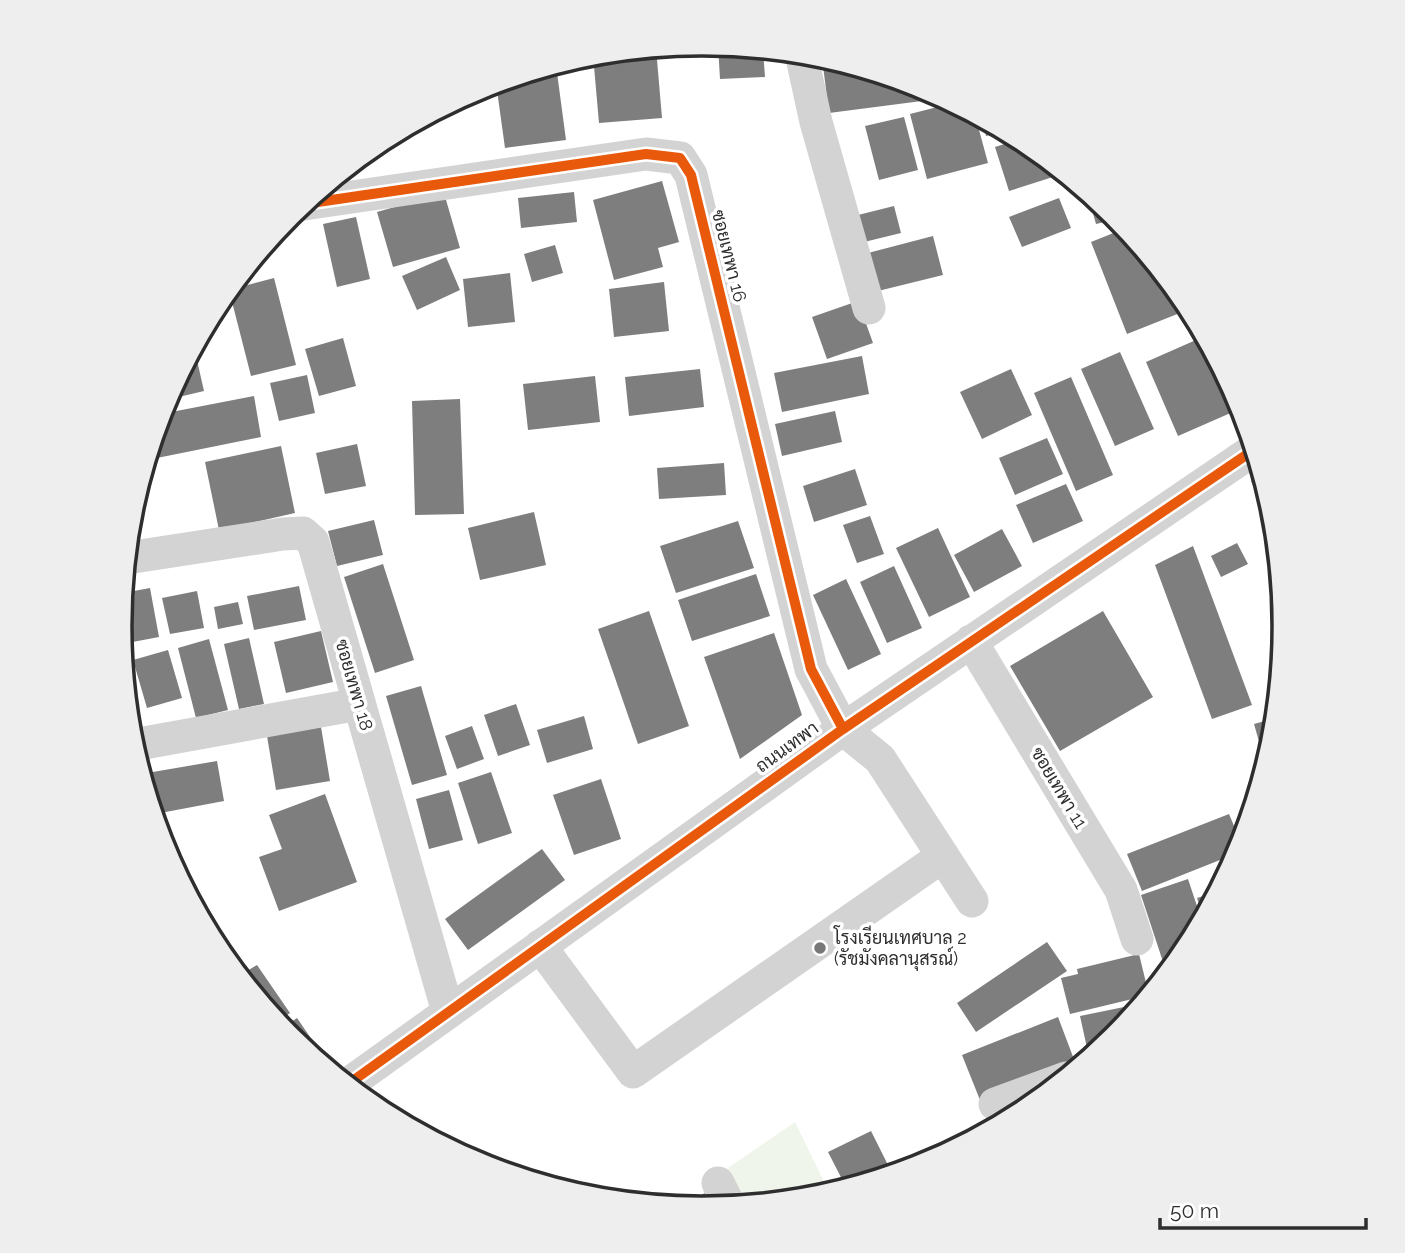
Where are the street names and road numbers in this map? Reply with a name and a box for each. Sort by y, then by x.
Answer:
street label: ซอยเทพา 16 [708,208,751,304]
street label: ซอยเทพา 18 [331,637,378,733]
street label: ถนนเทพา [751,717,822,776]
street label: ซอยเทพา 11 [1027,743,1092,832]

